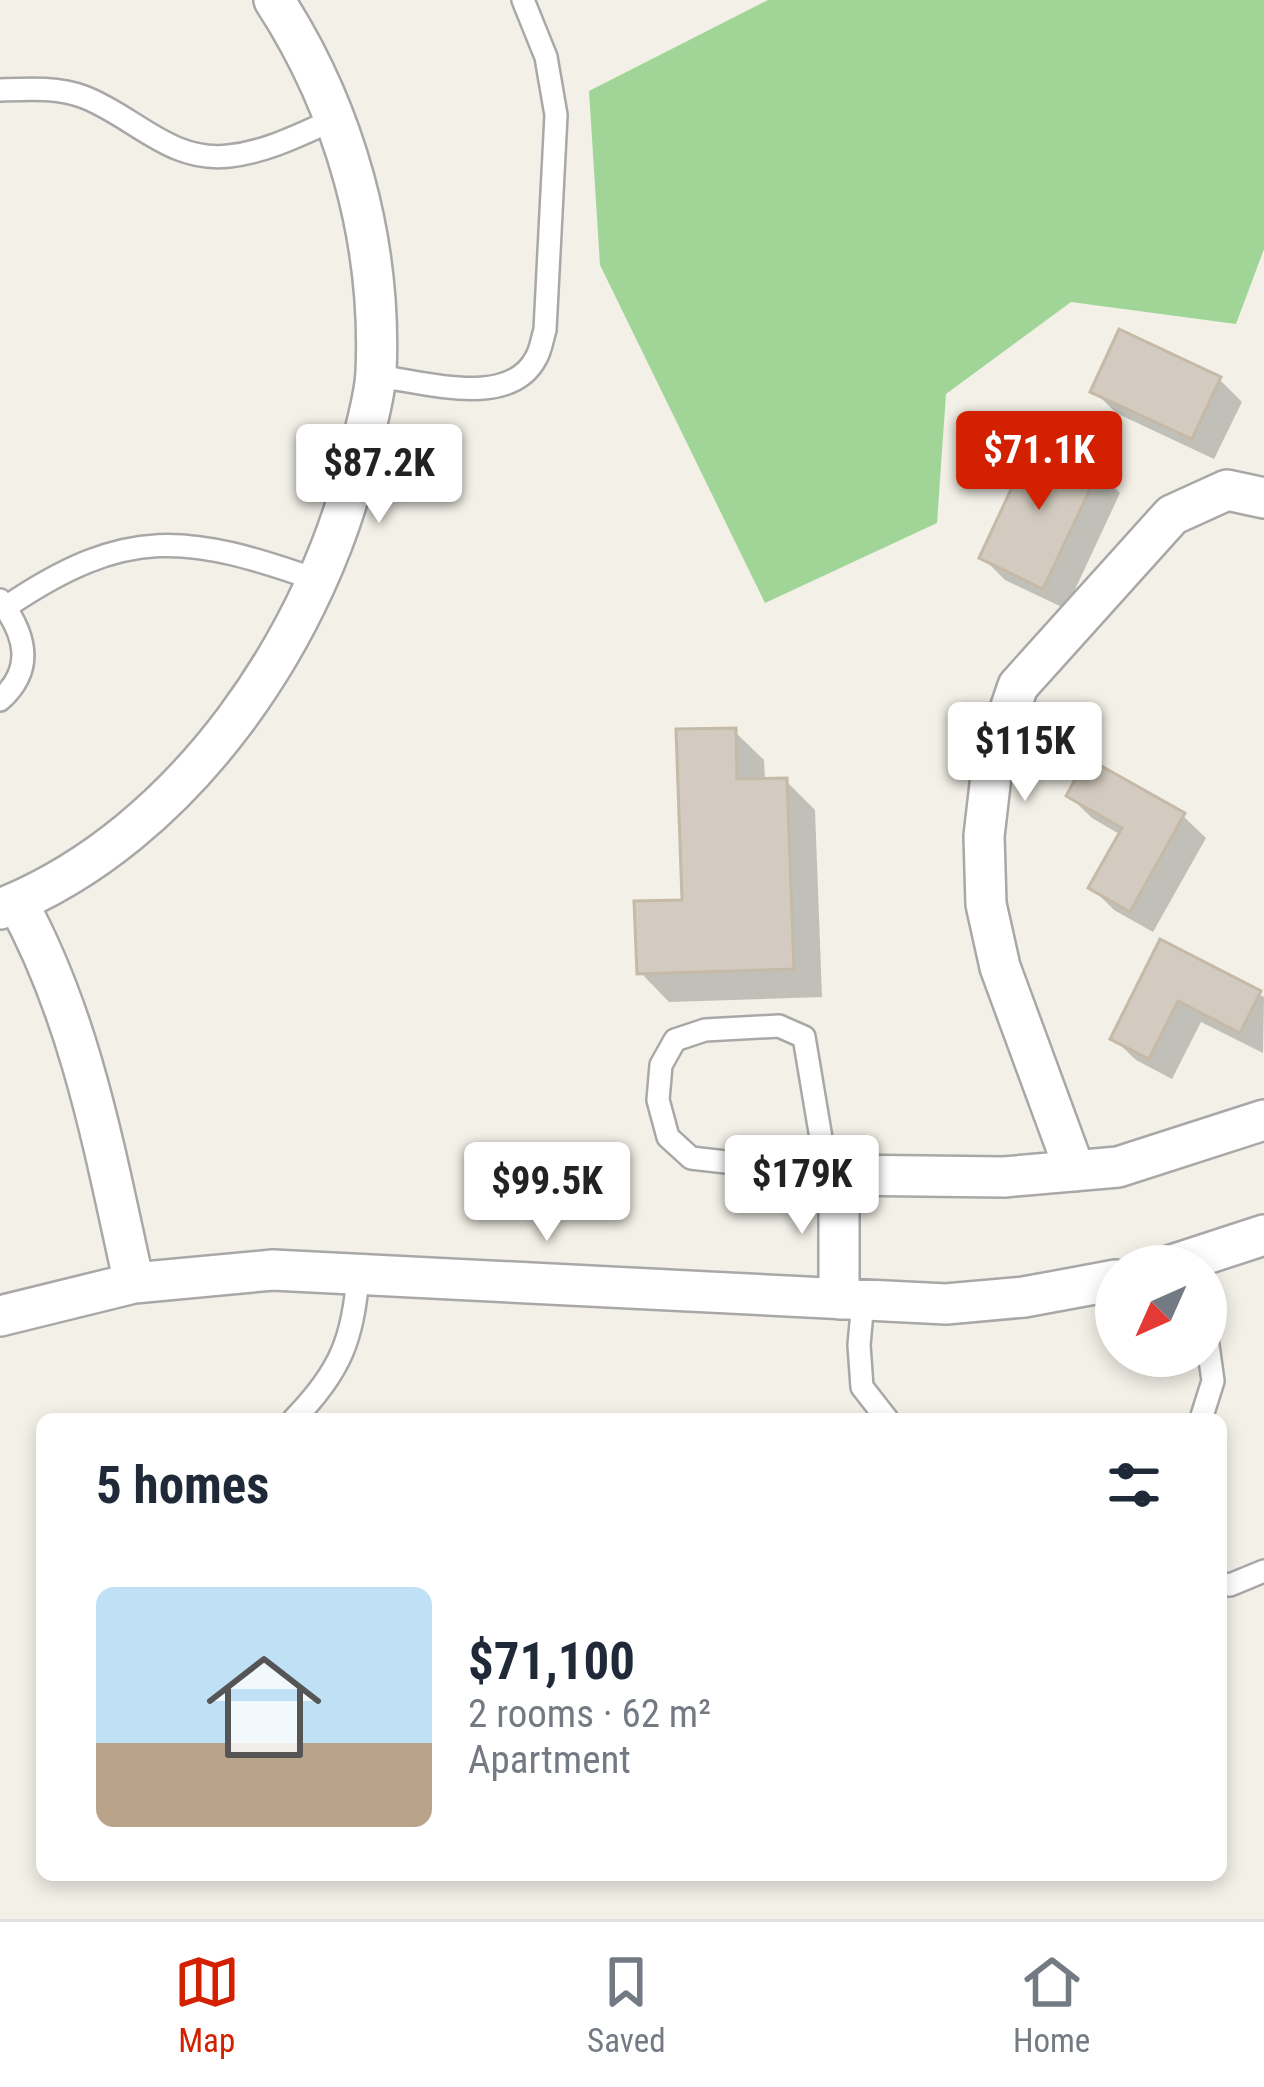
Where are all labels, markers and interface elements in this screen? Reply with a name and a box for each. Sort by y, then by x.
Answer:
pin: $71.1K [941,411,1137,513]
pin: $87.2K [281,424,477,526]
text: $71.1K [983,427,1095,473]
text: $87.2K [323,440,435,486]
pin: $115K [941,702,1109,804]
text: $115K [975,718,1075,764]
pin: $179K [718,1135,886,1237]
pin: $99.5K [449,1142,645,1244]
text: $179K [752,1151,852,1197]
text: $99.5K [491,1158,603,1204]
north arrow [1095,1245,1227,1377]
map controls [1095,1245,1227,1377]
icon: filters [1101,1452,1167,1518]
text: 5 homes [96,1456,269,1515]
text: $71,100 [468,1632,635,1691]
icon: home [192,1635,336,1779]
text: 2 rooms · 62 m² [468,1691,711,1737]
text: Apartment [468,1737,631,1783]
tab: Map [174,1949,240,2060]
tab: Saved [587,1949,666,2060]
tab: Home [1013,1949,1090,2060]

